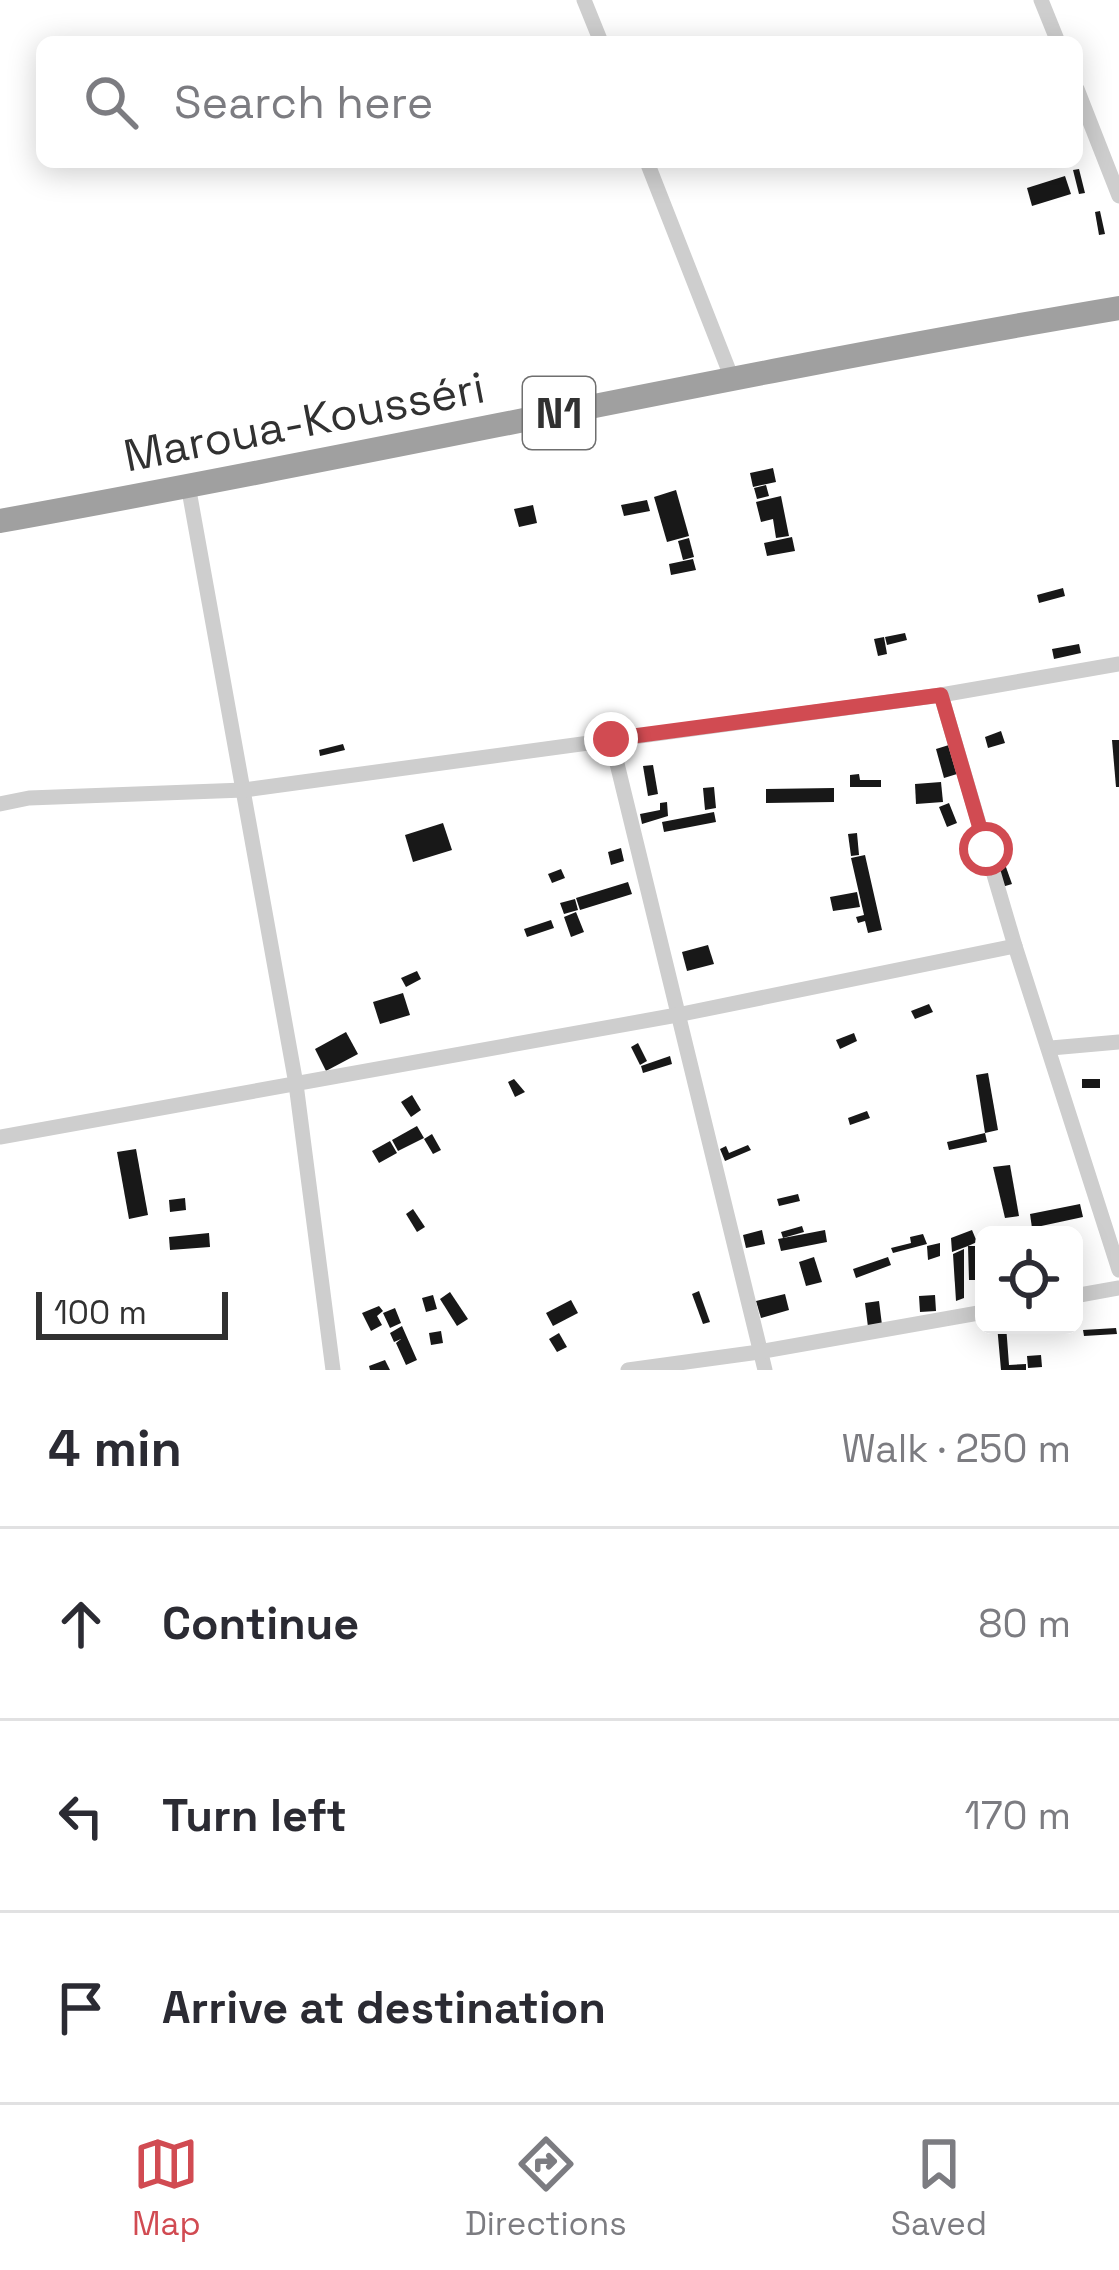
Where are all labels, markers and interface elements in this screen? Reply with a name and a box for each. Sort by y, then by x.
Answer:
search box [36,36,1083,168]
icon: search [78,69,144,135]
text: Search here [174,74,433,131]
street label: Maroua-Kousséri [119,359,489,484]
road number: N1 [523,377,595,449]
route end [584,712,638,766]
route start [959,822,1013,876]
map controls [975,1226,1083,1334]
button: locate [975,1226,1083,1334]
scale bar [36,1286,228,1339]
text: 100 m [54,1292,147,1334]
text: 4 min [48,1416,182,1481]
text: Walk · 250 m [842,1424,1071,1473]
icon: ahead [48,1591,114,1657]
text: Continue [162,1595,359,1652]
text: 80 m [978,1599,1071,1648]
icon: left [48,1783,114,1849]
text: Turn left [162,1787,347,1844]
text: 170 m [964,1791,1071,1840]
icon: arrive [48,1975,114,2041]
text: Arrive at destination [162,1979,606,2036]
tab: Map [132,2131,201,2245]
tab: Directions [465,2131,627,2245]
tab: Saved [891,2131,987,2245]

